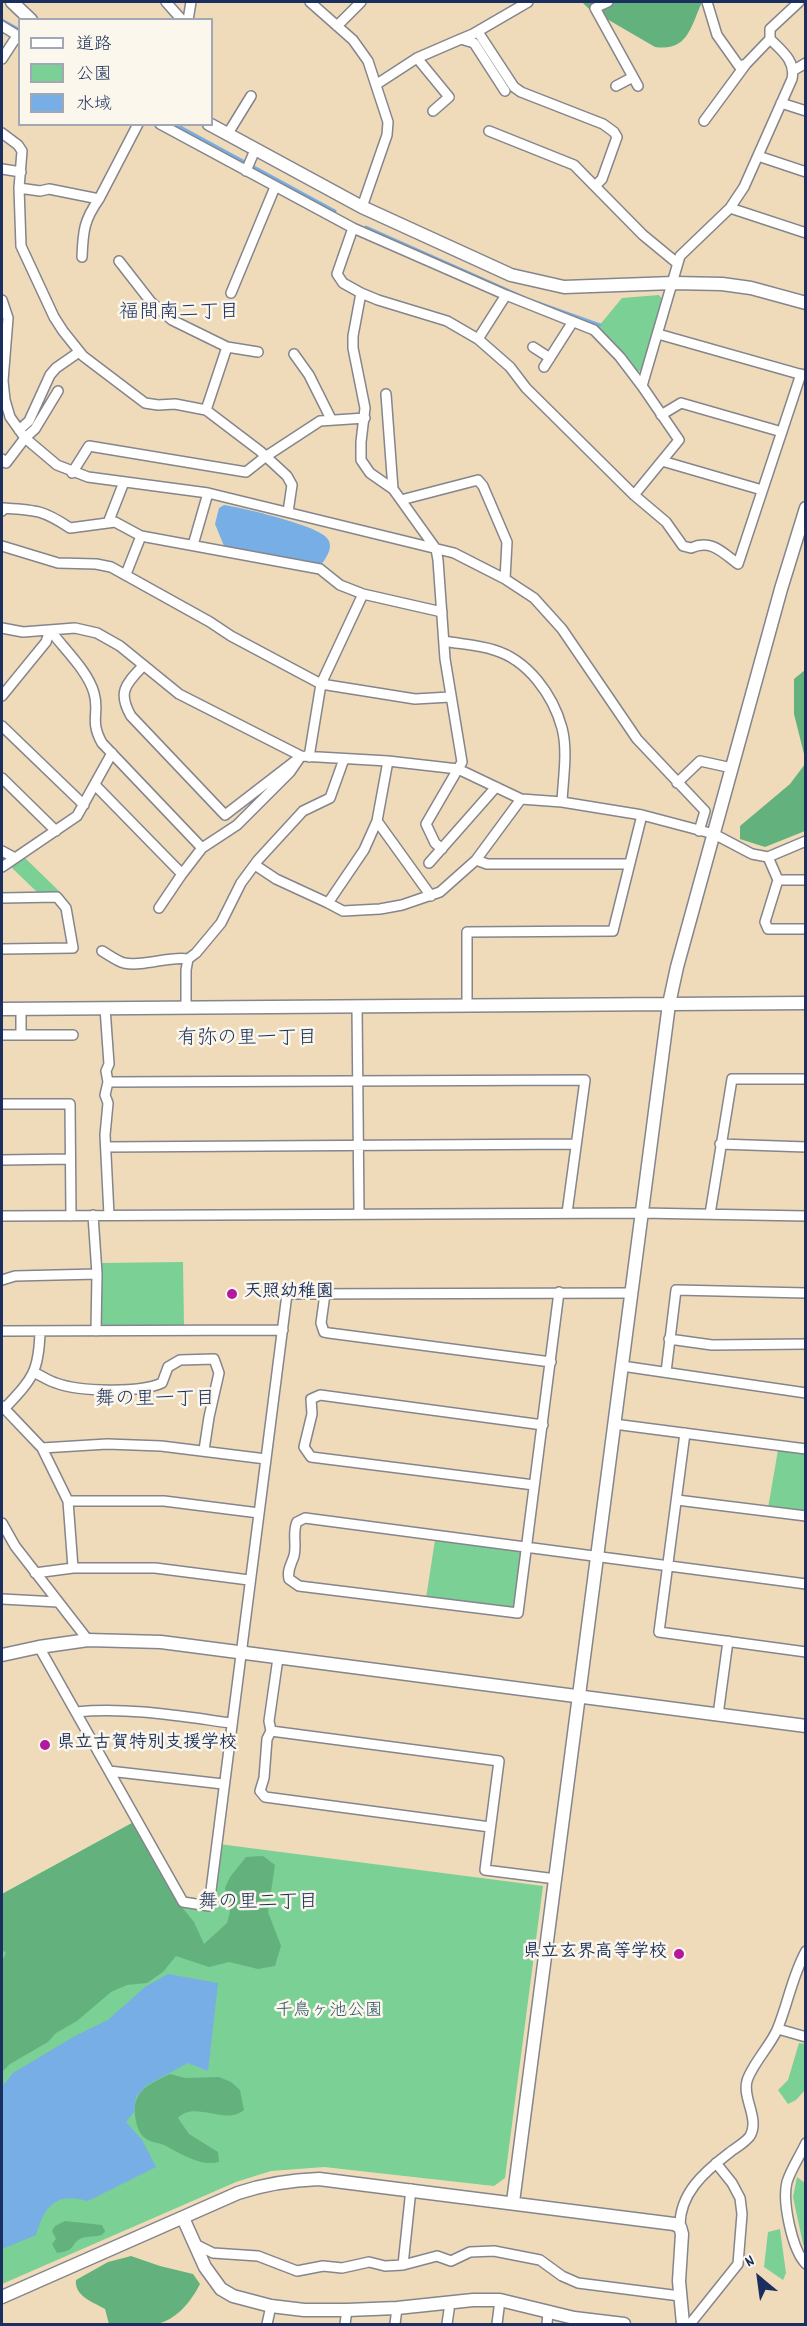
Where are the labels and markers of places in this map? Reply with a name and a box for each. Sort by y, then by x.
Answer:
place label: 天照幼稚園 [244,1283,334,1305]
marker: 天照幼稚園 [225,1287,239,1301]
place label: 県立古賀特別支援学校 [57,1734,237,1756]
marker: 県立古賀特別支援学校 [38,1738,52,1752]
place label: 県立玄界高等学校 [523,1943,667,1965]
marker: 県立玄界高等学校 [672,1947,686,1961]

